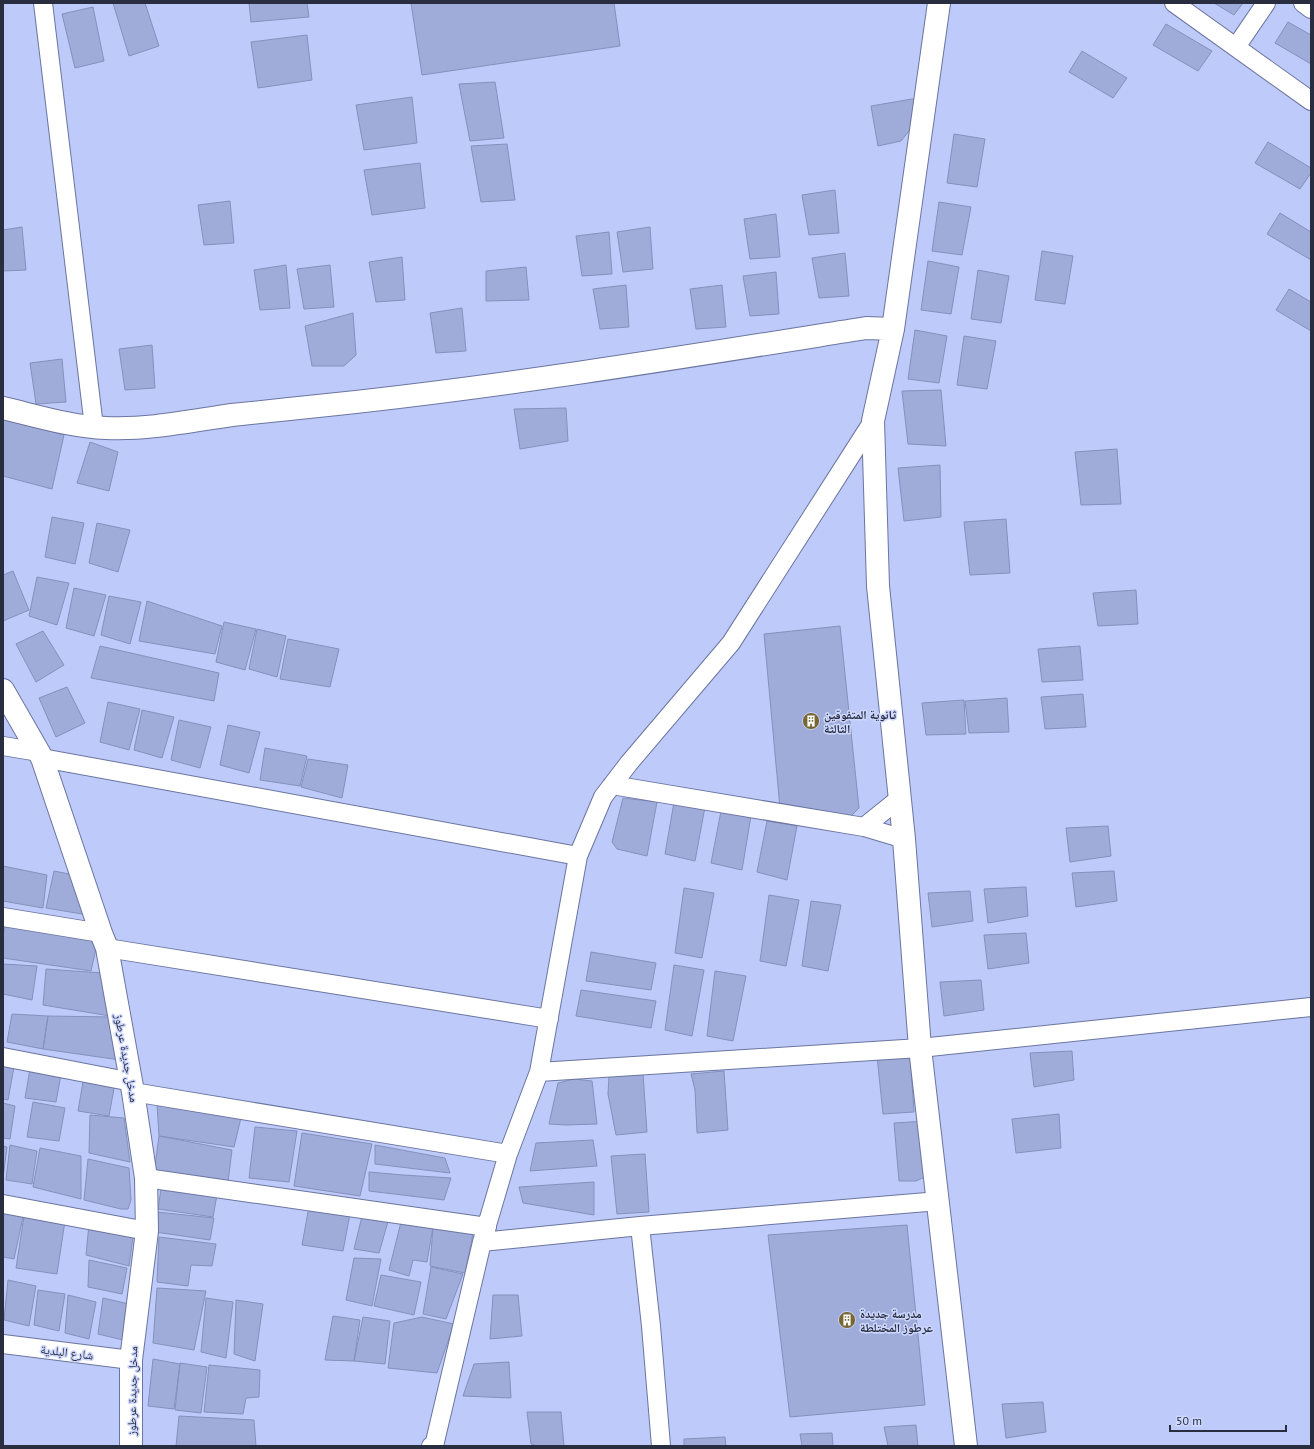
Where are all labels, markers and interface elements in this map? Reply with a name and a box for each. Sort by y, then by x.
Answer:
place label: ثانوية المتفوقين الثالثة [824,707,897,736]
building icon: ثانوية المتفوقين الثالثة [801,711,821,731]
street label: مدخل جديدة عرطوز [111,1012,142,1103]
place label: مدرسة جديدة عرطوز المختلطة [860,1306,933,1335]
building icon: مدرسة جديدة عرطوز المختلطة [837,1310,857,1330]
street label: شارع البلدية [40,1341,94,1364]
street label: مدخل جديدة عرطوز [124,1346,140,1437]
scale bar [1170,1407,1286,1433]
text: 50 m [1176,1413,1202,1428]

